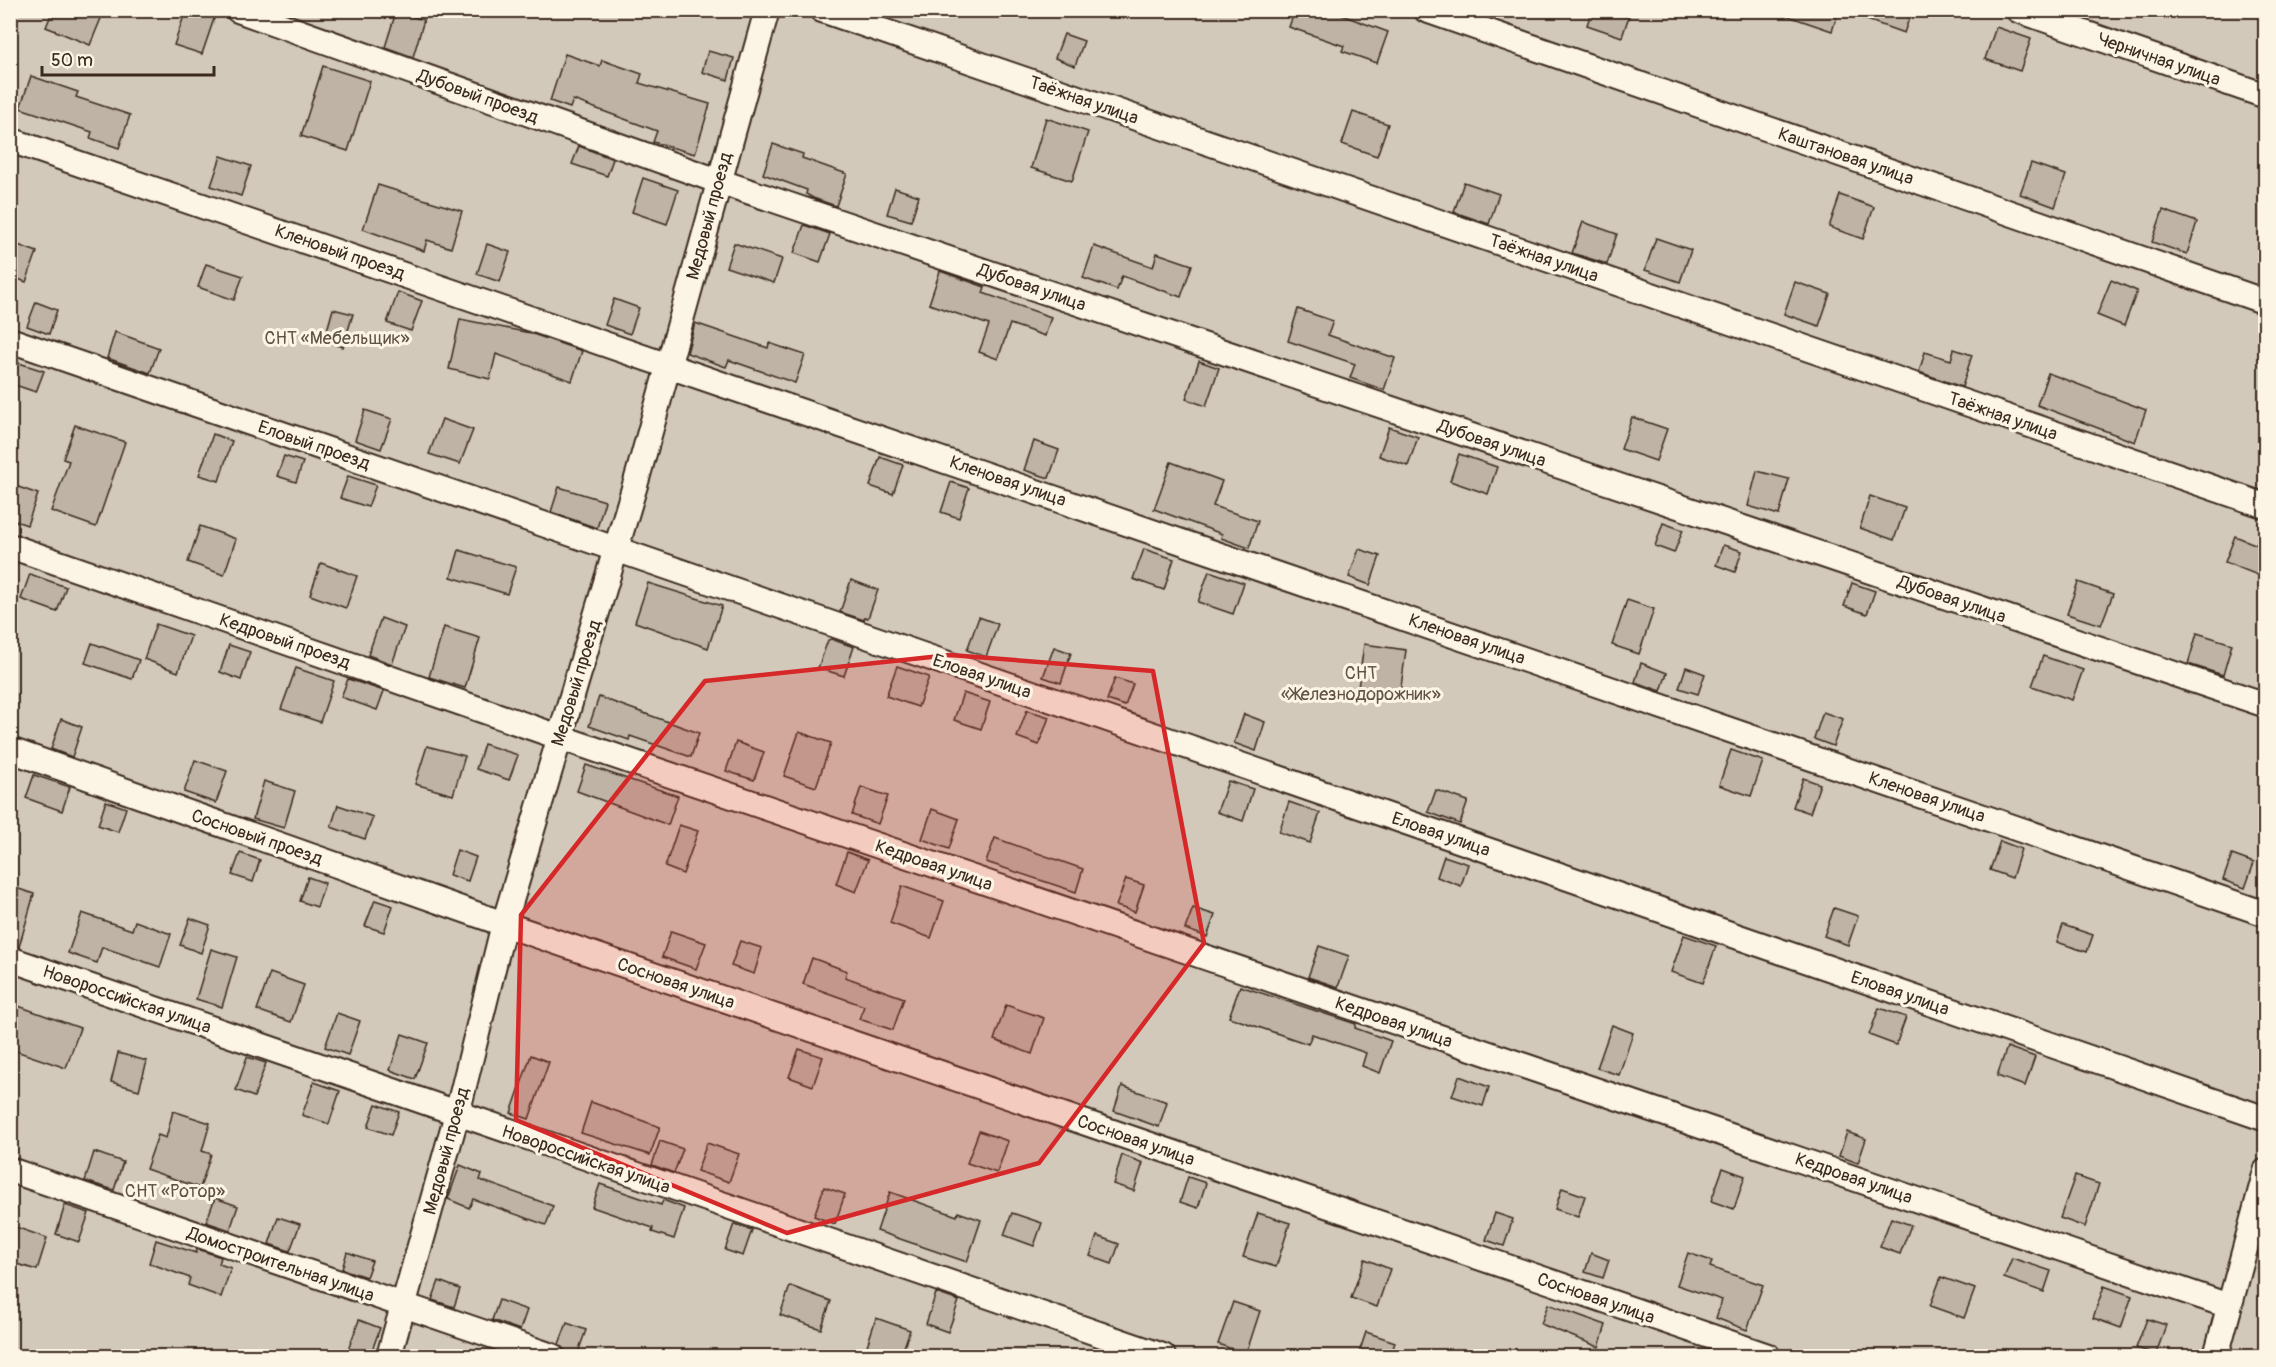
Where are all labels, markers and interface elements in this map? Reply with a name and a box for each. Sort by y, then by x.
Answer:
street label: Черничная улица [2094,28,2223,91]
scale bar [42,39,214,77]
text: 50 m [51,49,93,72]
street label: Дубовый проезд [413,64,542,129]
street label: Таёжная улица [1026,71,1142,130]
street label: Каштановая улица [1775,122,1917,190]
street label: Медовый проезд [681,150,738,282]
street label: Кленовый проезд [272,219,408,286]
street label: Таёжная улица [1486,229,1602,288]
street label: Дубовая улица [974,258,1089,317]
park label: СНТ «Мебельщик» [264,327,410,350]
street label: Таёжная улица [1945,387,2061,446]
street label: Дубовая улица [1434,414,1549,473]
street label: Еловый проезд [255,416,373,475]
street label: Кленовая улица [947,451,1069,512]
street label: Дубовая улица [1894,570,2009,629]
street label: Кедровый проезд [216,608,353,675]
street label: Кленовая улица [1406,609,1528,670]
street label: Медовый проезд [546,617,607,749]
street label: Еловая улица [929,649,1034,704]
park label: СНТ «Железнодорожник» [1281,662,1441,706]
street label: Кленовая улица [1866,767,1988,828]
street label: Сосновый проезд [188,804,326,871]
street label: Еловая улица [1388,807,1493,862]
street label: Кедровая улица [872,835,996,896]
street label: Сосновая улица [614,953,738,1014]
street label: Новороссийская улица [40,960,214,1039]
street label: Еловая улица [1847,966,1952,1021]
street label: Кедровая улица [1332,992,1456,1053]
street label: Медовый проезд [418,1085,475,1217]
street label: Сосновая улица [1074,1110,1198,1171]
street label: Новороссийская улица [499,1120,673,1199]
street label: Кедровая улица [1792,1148,1916,1209]
park label: СНТ «Ротор» [125,1180,225,1203]
street label: Домостроительная улица [183,1221,377,1307]
street label: Сосновая улица [1534,1268,1658,1329]

